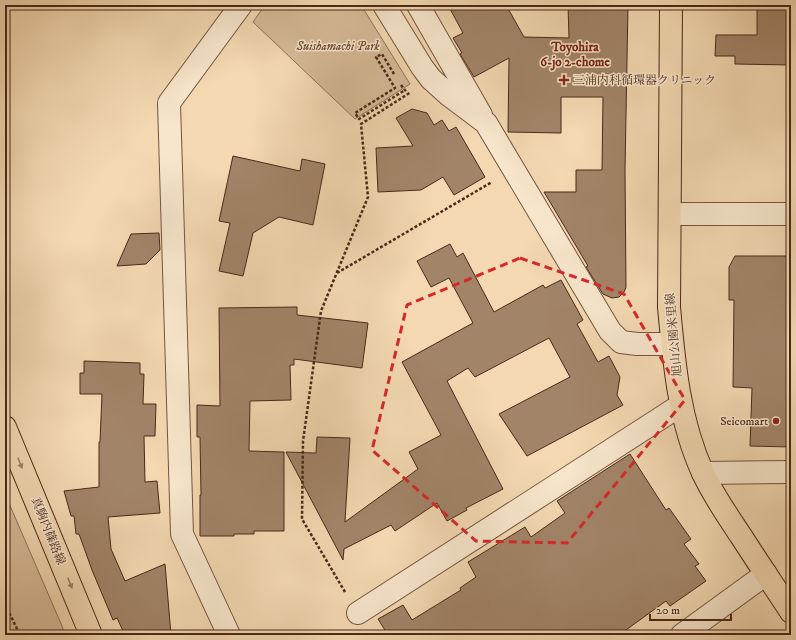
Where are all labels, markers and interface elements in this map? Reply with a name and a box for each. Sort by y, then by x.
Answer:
park label: Suishamachi Park [295,39,380,54]
district label: Toyohira 6-jo 2-chome [540,39,610,71]
place label: 三浦内科循環器クリニック [573,73,716,88]
marker: 三浦内科循環器クリニック [558,74,570,86]
street label: 旭山公園米里線 [663,292,685,378]
place label: Seicomart [720,414,768,429]
marker: Seicomart [771,416,781,426]
one-way arrow [18,458,24,470]
street label: 真駒内篠路線 [28,495,68,567]
one-way arrow [67,578,73,589]
scale bar [650,596,731,622]
text: 20 m [656,603,680,618]

